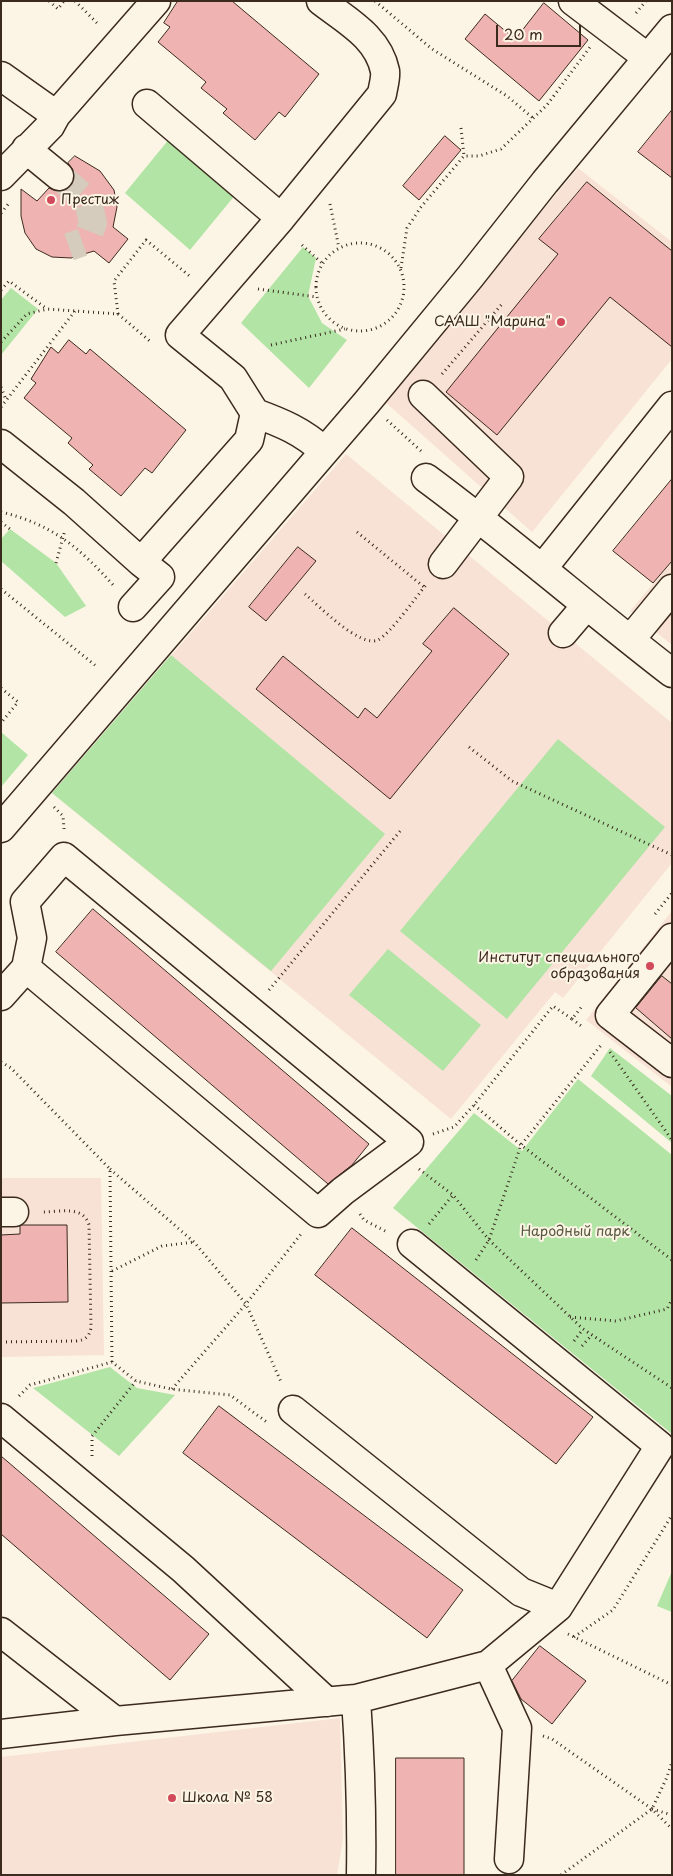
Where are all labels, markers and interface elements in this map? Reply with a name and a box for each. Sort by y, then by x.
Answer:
scale bar [498,15,583,47]
text: 20 m [504,22,543,45]
place label: Престиж [61,192,119,208]
marker: Престиж [45,194,57,206]
place label: СААШ "Марина" [434,314,551,330]
marker: СААШ "Марина" [555,316,567,328]
place label: Институт специального образования [478,950,640,982]
marker: Институт специального образования [644,960,656,972]
park label: Народный парк [520,1224,630,1240]
place label: Школа № 58 [182,1790,273,1806]
marker: Школа № 58 [166,1792,178,1804]

